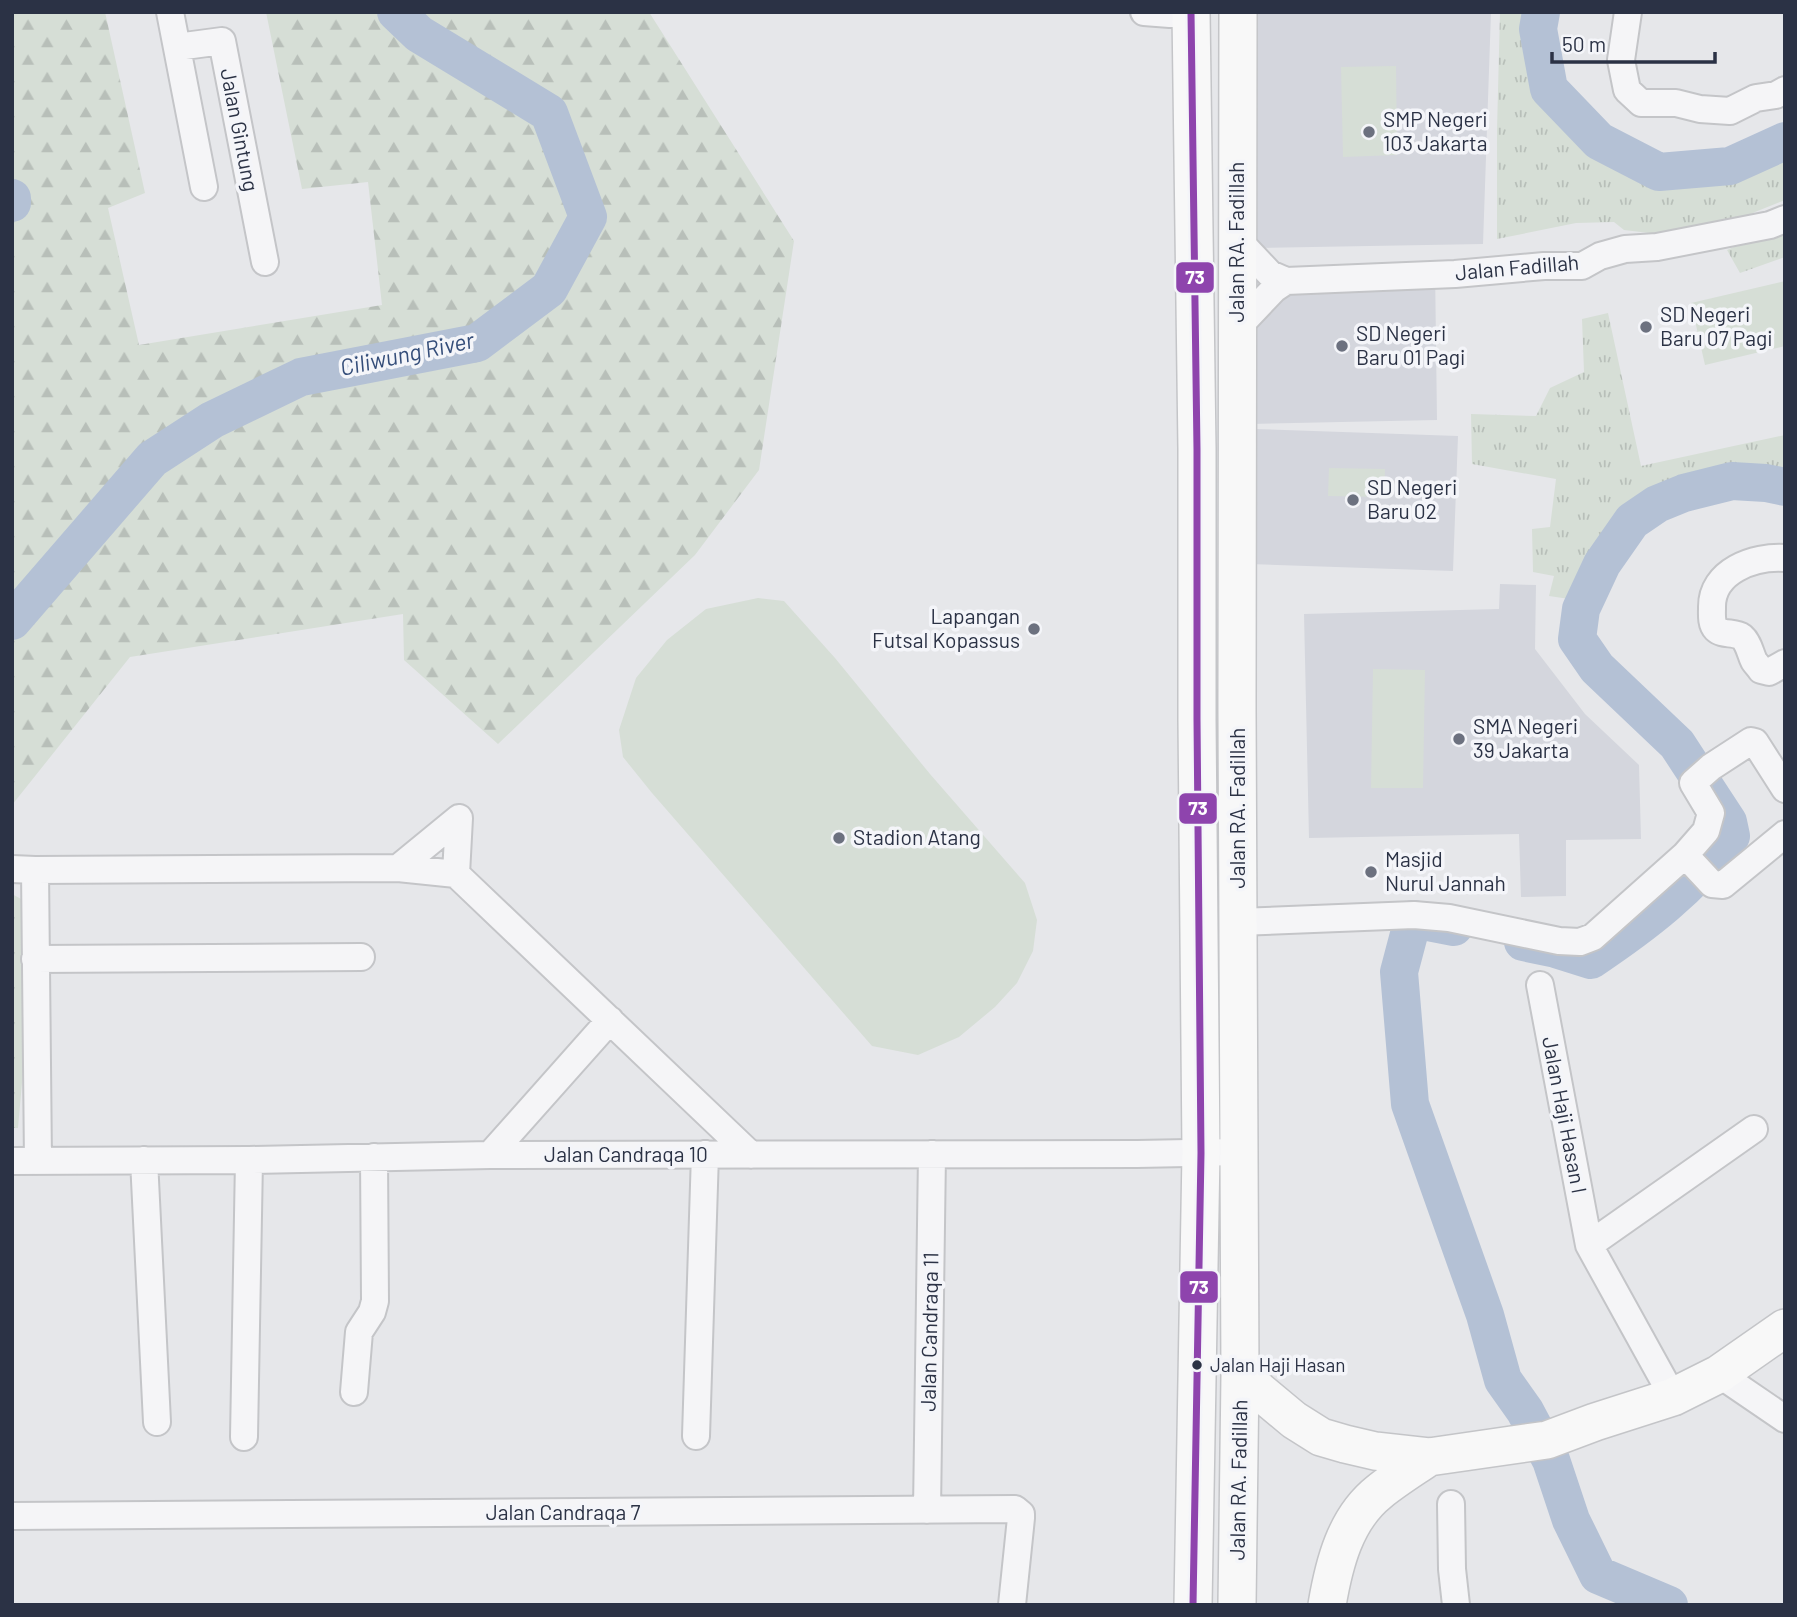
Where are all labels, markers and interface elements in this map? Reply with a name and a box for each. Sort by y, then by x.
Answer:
scale bar [1552,21,1715,65]
text: 50 m [1562,31,1606,56]
street label: Jalan Gintung [216,66,265,193]
place label: SMP Negeri 103 Jakarta [1383,106,1488,155]
marker: SMP Negeri 103 Jakarta [1361,124,1377,140]
street label: Jalan RA. Fadillah [1223,162,1248,322]
street label: Jalan Fadillah [1454,249,1580,284]
line badge: 73 [1175,261,1215,294]
text: 73 [1185,265,1205,288]
place label: SD Negeri Baru 07 Pagi [1660,301,1773,350]
marker: SD Negeri Baru 07 Pagi [1638,319,1654,335]
place label: SD Negeri Baru 01 Pagi [1356,320,1465,369]
water label: Ciliwung River [337,325,477,381]
marker: SD Negeri Baru 01 Pagi [1334,338,1350,354]
place label: SD Negeri Baru 02 [1367,474,1457,523]
marker: SD Negeri Baru 02 [1345,492,1361,508]
place label: Lapangan Futsal Kopassus [872,603,1020,652]
marker: Lapangan Futsal Kopassus [1026,621,1042,637]
place label: SMA Negeri 39 Jakarta [1473,713,1578,762]
street label: Jalan RA. Fadillah [1224,728,1249,888]
marker: SMA Negeri 39 Jakarta [1451,731,1467,747]
line badge: 73 [1178,792,1218,825]
text: 73 [1188,796,1208,819]
place label: Stadion Atang [853,824,981,849]
marker: Stadion Atang [831,830,847,846]
place label: Masjid Nurul Jannah [1385,846,1506,895]
marker: Masjid Nurul Jannah [1363,864,1379,880]
street label: Jalan Haji Hasan I [1538,1034,1593,1195]
street label: Jalan Candraqa 10 [544,1141,708,1166]
street label: Jalan Candraqa 11 [915,1252,942,1412]
line badge: 73 [1179,1270,1219,1304]
text: 73 [1189,1275,1209,1298]
place label: Jalan Haji Hasan [1210,1353,1345,1376]
marker: Jalan Haji Hasan [1190,1358,1204,1372]
street label: Jalan RA. Fadillah [1224,1399,1251,1561]
street label: Jalan Candraqa 7 [486,1499,640,1524]

